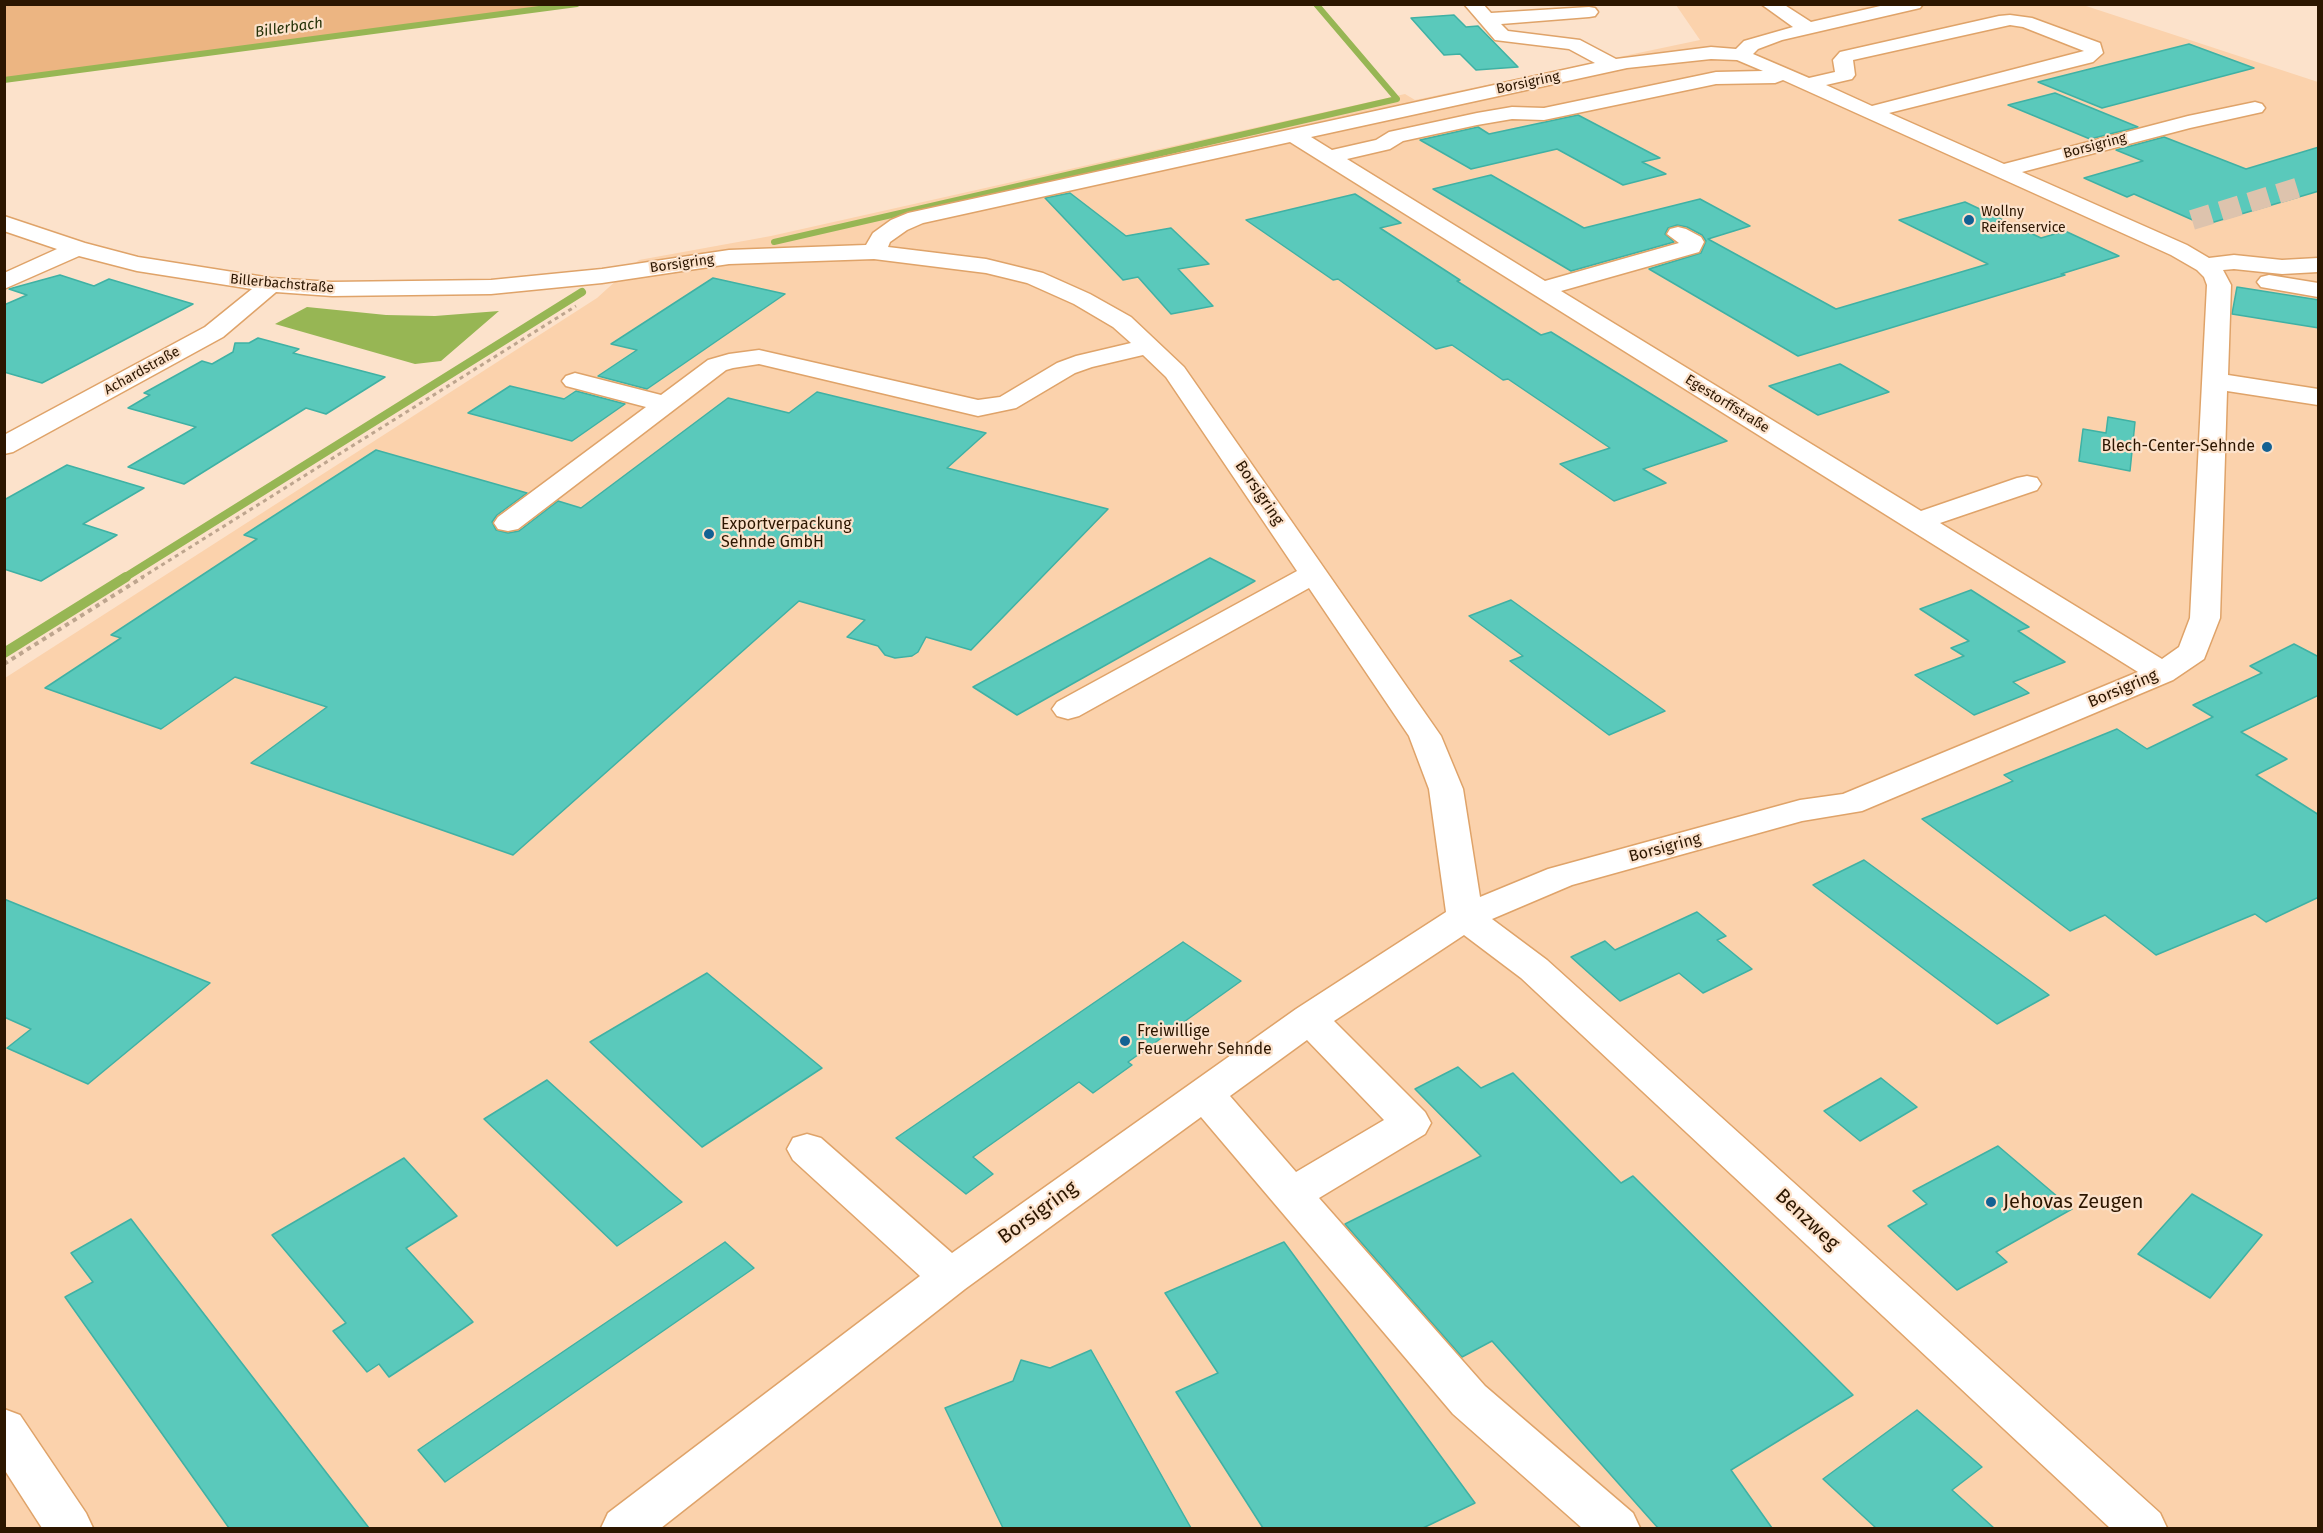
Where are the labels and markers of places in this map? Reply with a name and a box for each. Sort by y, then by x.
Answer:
place label: Wollny Reifenservice [1981,204,2066,237]
marker: Wollny Reifenservice [1962,213,1976,227]
place label: Blech-Center-Sehnde [2102,437,2255,457]
marker: Blech-Center-Sehnde [2260,440,2274,454]
place label: Exportverpackung Sehnde GmbH [721,515,852,553]
marker: Exportverpackung Sehnde GmbH [702,527,716,541]
place label: Freiwillige Feuerwehr Sehnde [1137,1022,1272,1060]
marker: Freiwillige Feuerwehr Sehnde [1118,1034,1132,1048]
place label: Jehovas Zeugen [2003,1190,2143,1214]
marker: Jehovas Zeugen [1984,1195,1998,1209]

